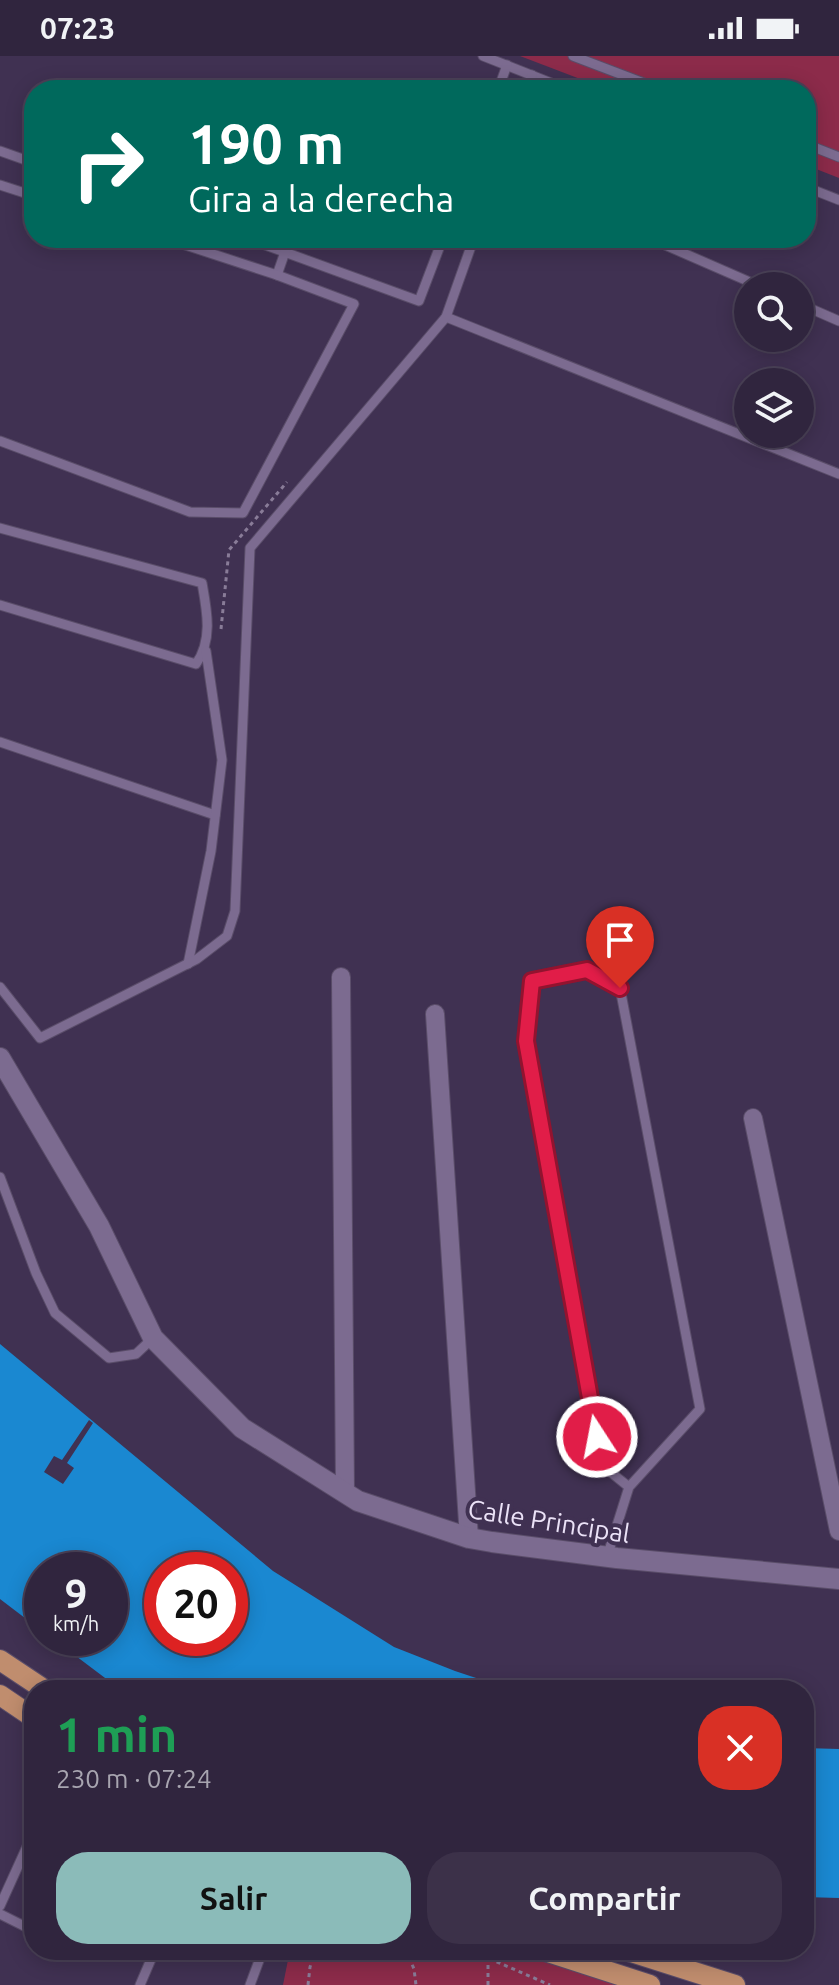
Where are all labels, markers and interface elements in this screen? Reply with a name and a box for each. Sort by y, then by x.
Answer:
text: 07:23 [40,11,115,45]
icon: right [56,112,160,216]
text: 190 m [188,112,344,175]
text: Gira a la derecha [188,178,454,219]
map controls [734,272,814,448]
button: search [734,272,814,352]
button: layers [734,368,814,448]
pin [586,906,654,988]
icon: arrive [598,918,642,962]
position arrow [555,1395,639,1479]
street label: Calle Principal [466,1494,632,1548]
speed limit sign: 20 [144,1552,248,1656]
text: 9 [65,1571,87,1616]
text: km/h [53,1612,99,1635]
button: close [698,1706,782,1790]
text: 1 min [56,1707,177,1761]
text: 230 m · 07:24 [56,1764,212,1793]
button: Salir [56,1852,411,1944]
button: Compartir [427,1852,782,1944]

